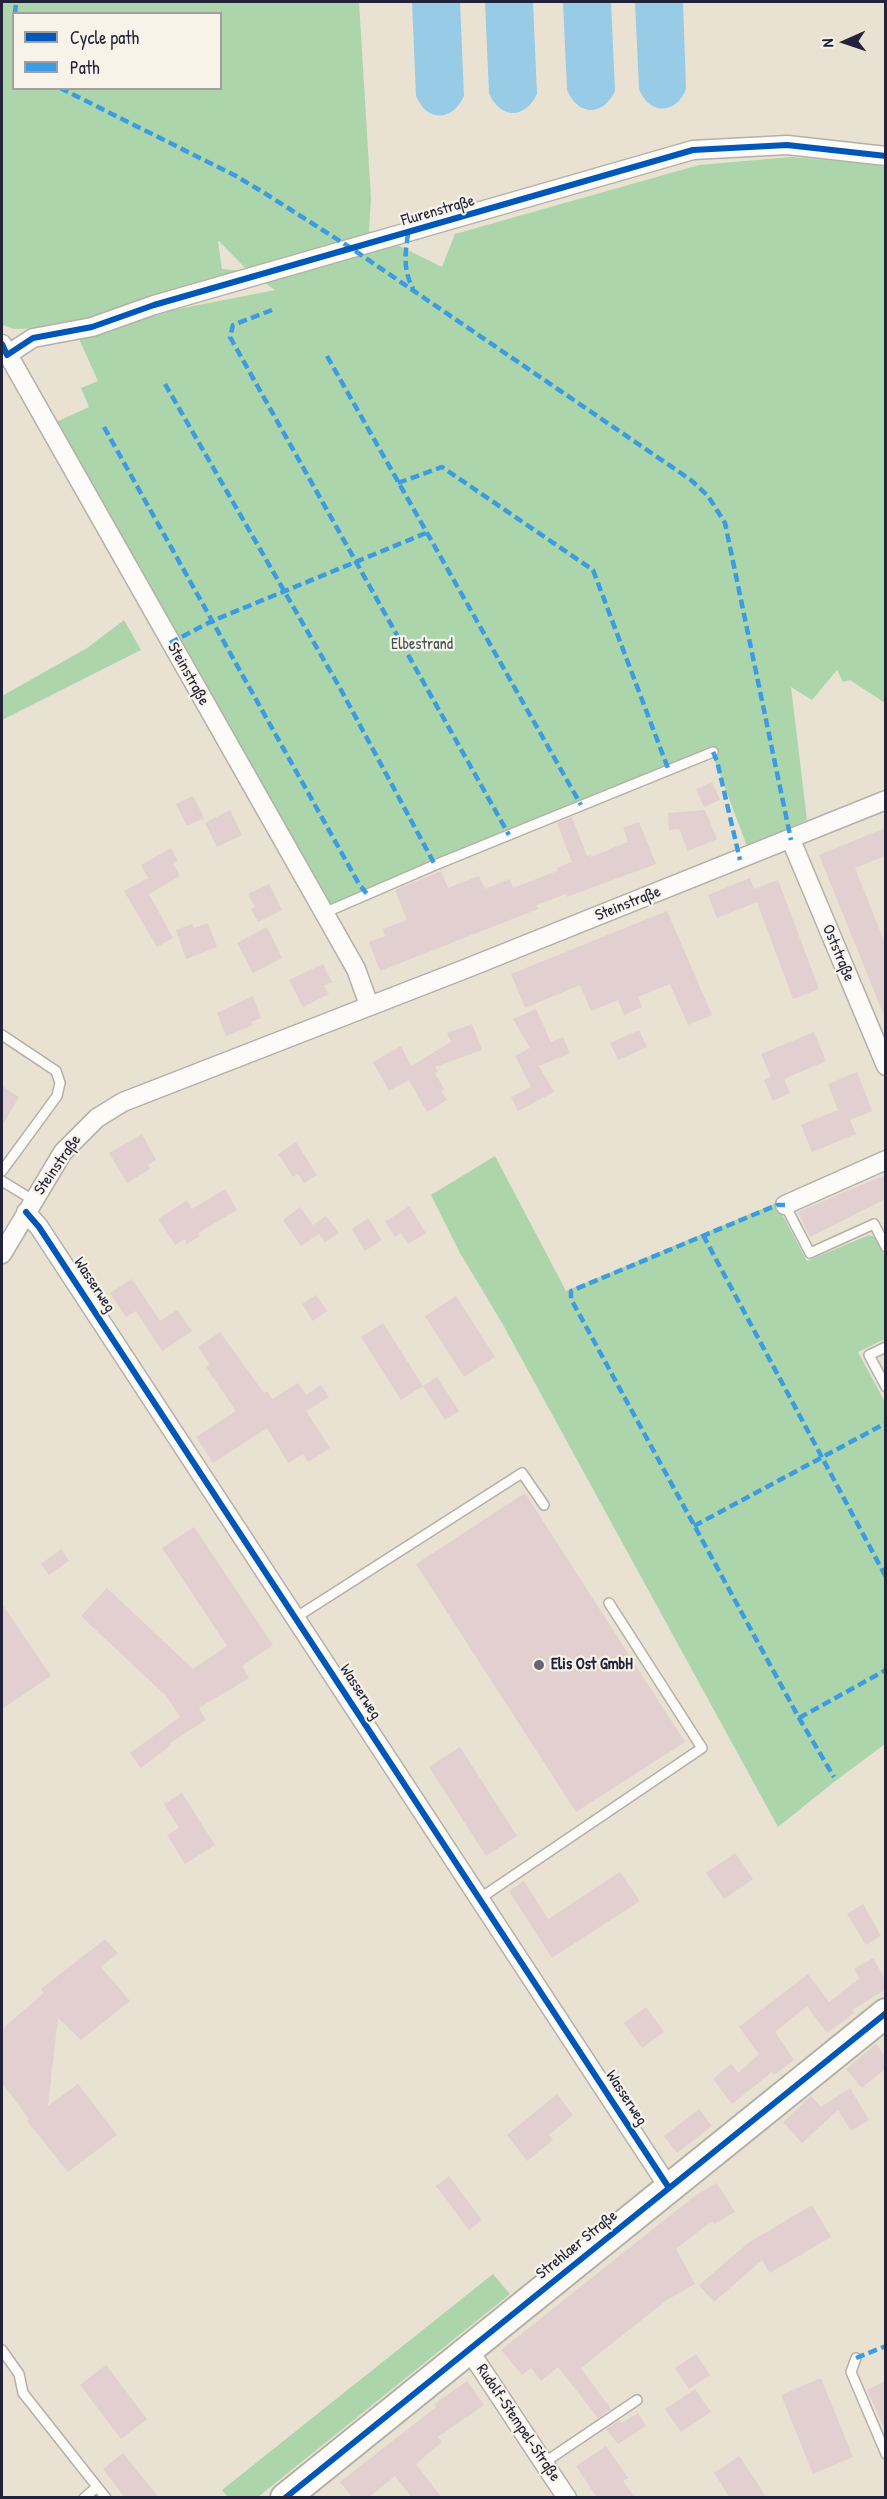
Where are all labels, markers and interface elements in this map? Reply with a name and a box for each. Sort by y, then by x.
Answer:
legend [12,12,222,90]
north arrow [815,12,875,72]
text: Cycle path [70,25,139,50]
text: N [816,38,838,48]
text: Path [70,55,99,80]
street label: Flurenstraße [399,191,477,231]
park label: Elbestrand [391,635,453,655]
street label: Steinstraße [163,639,213,709]
street label: Steinstraße [592,882,664,926]
street label: Oststraße [818,922,858,984]
street label: Steinstraße [30,1131,86,1199]
street label: Wasserweg [69,1254,119,1316]
place label: Elis Ost GmbH [551,1655,633,1675]
marker: Elis Ost GmbH [532,1658,546,1672]
street label: Wasserweg [335,1661,385,1723]
street label: Wasserweg [601,2067,651,2129]
street label: Strehlaer Straße [533,2206,621,2284]
street label: Rudolf-Stempel-Straße [472,2361,564,2485]

